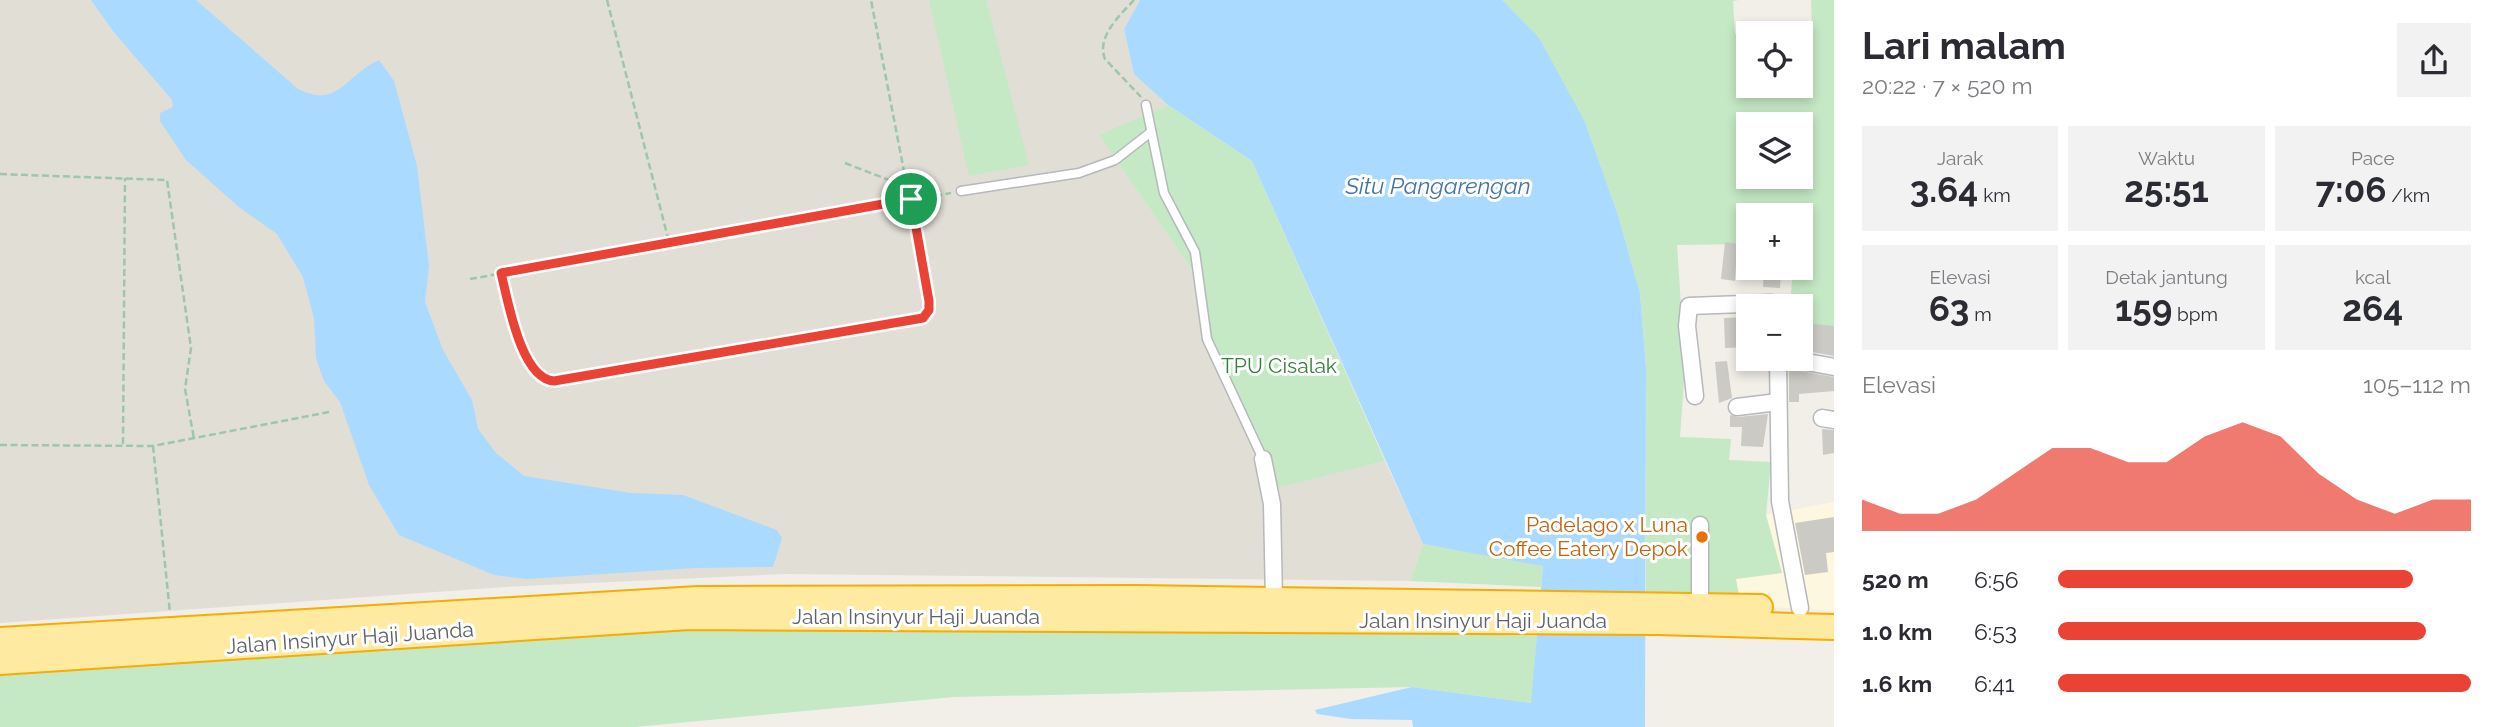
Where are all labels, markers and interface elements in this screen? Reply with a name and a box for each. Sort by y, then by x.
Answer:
map controls [1736,21,1813,371]
button: locate [1736,21,1813,98]
text: Lari malam [1862,23,2066,68]
button: share [2397,23,2471,97]
text: 20:22 · 7 × 520 m [1862,72,2033,99]
button: layers [1736,112,1813,189]
text: Jarak [1937,147,1983,169]
text: Waktu [2138,147,2195,169]
text: Pace [2351,147,2395,169]
pin [881,169,941,229]
text: 3.64 [1910,169,1978,210]
text: 25:51 [2124,169,2209,210]
text: 7:06 [2315,169,2386,210]
water label: Situ Pangarengan [1344,172,1531,199]
icon: arrive [892,180,930,218]
text: km [1978,184,2011,206]
text: /km [2386,184,2430,206]
button: + [1736,203,1813,280]
text: Elevasi [1930,266,1991,288]
text: Detak jantung [2105,266,2228,288]
text: kcal [2355,266,2391,288]
text: 63 [1929,288,1969,329]
text: 159 [2115,288,2172,329]
text: 264 [2342,288,2403,329]
button: − [1736,294,1813,371]
text: m [1969,303,1992,325]
text: bpm [2172,303,2218,325]
park label: TPU Cisalak [1221,353,1337,378]
text: Elevasi [1862,371,1936,398]
text: 105–112 m [2363,371,2471,398]
place label: Padelago x Luna Coffee Eatery Depok [1489,512,1688,561]
marker: Padelago x Luna Coffee Eatery Depok [1694,529,1710,545]
text: 520 m [1862,566,1929,593]
text: 6:56 [1974,566,2019,593]
street label: Jalan Insinyur Haji Juanda [792,604,1040,629]
street label: Jalan Insinyur Haji Juanda [1359,608,1607,633]
street label: Jalan Insinyur Haji Juanda [225,616,475,659]
text: 1.0 km [1862,618,1932,645]
text: 6:53 [1974,618,2017,645]
text: 1.6 km [1862,670,1932,697]
text: 6:41 [1974,670,2015,697]

